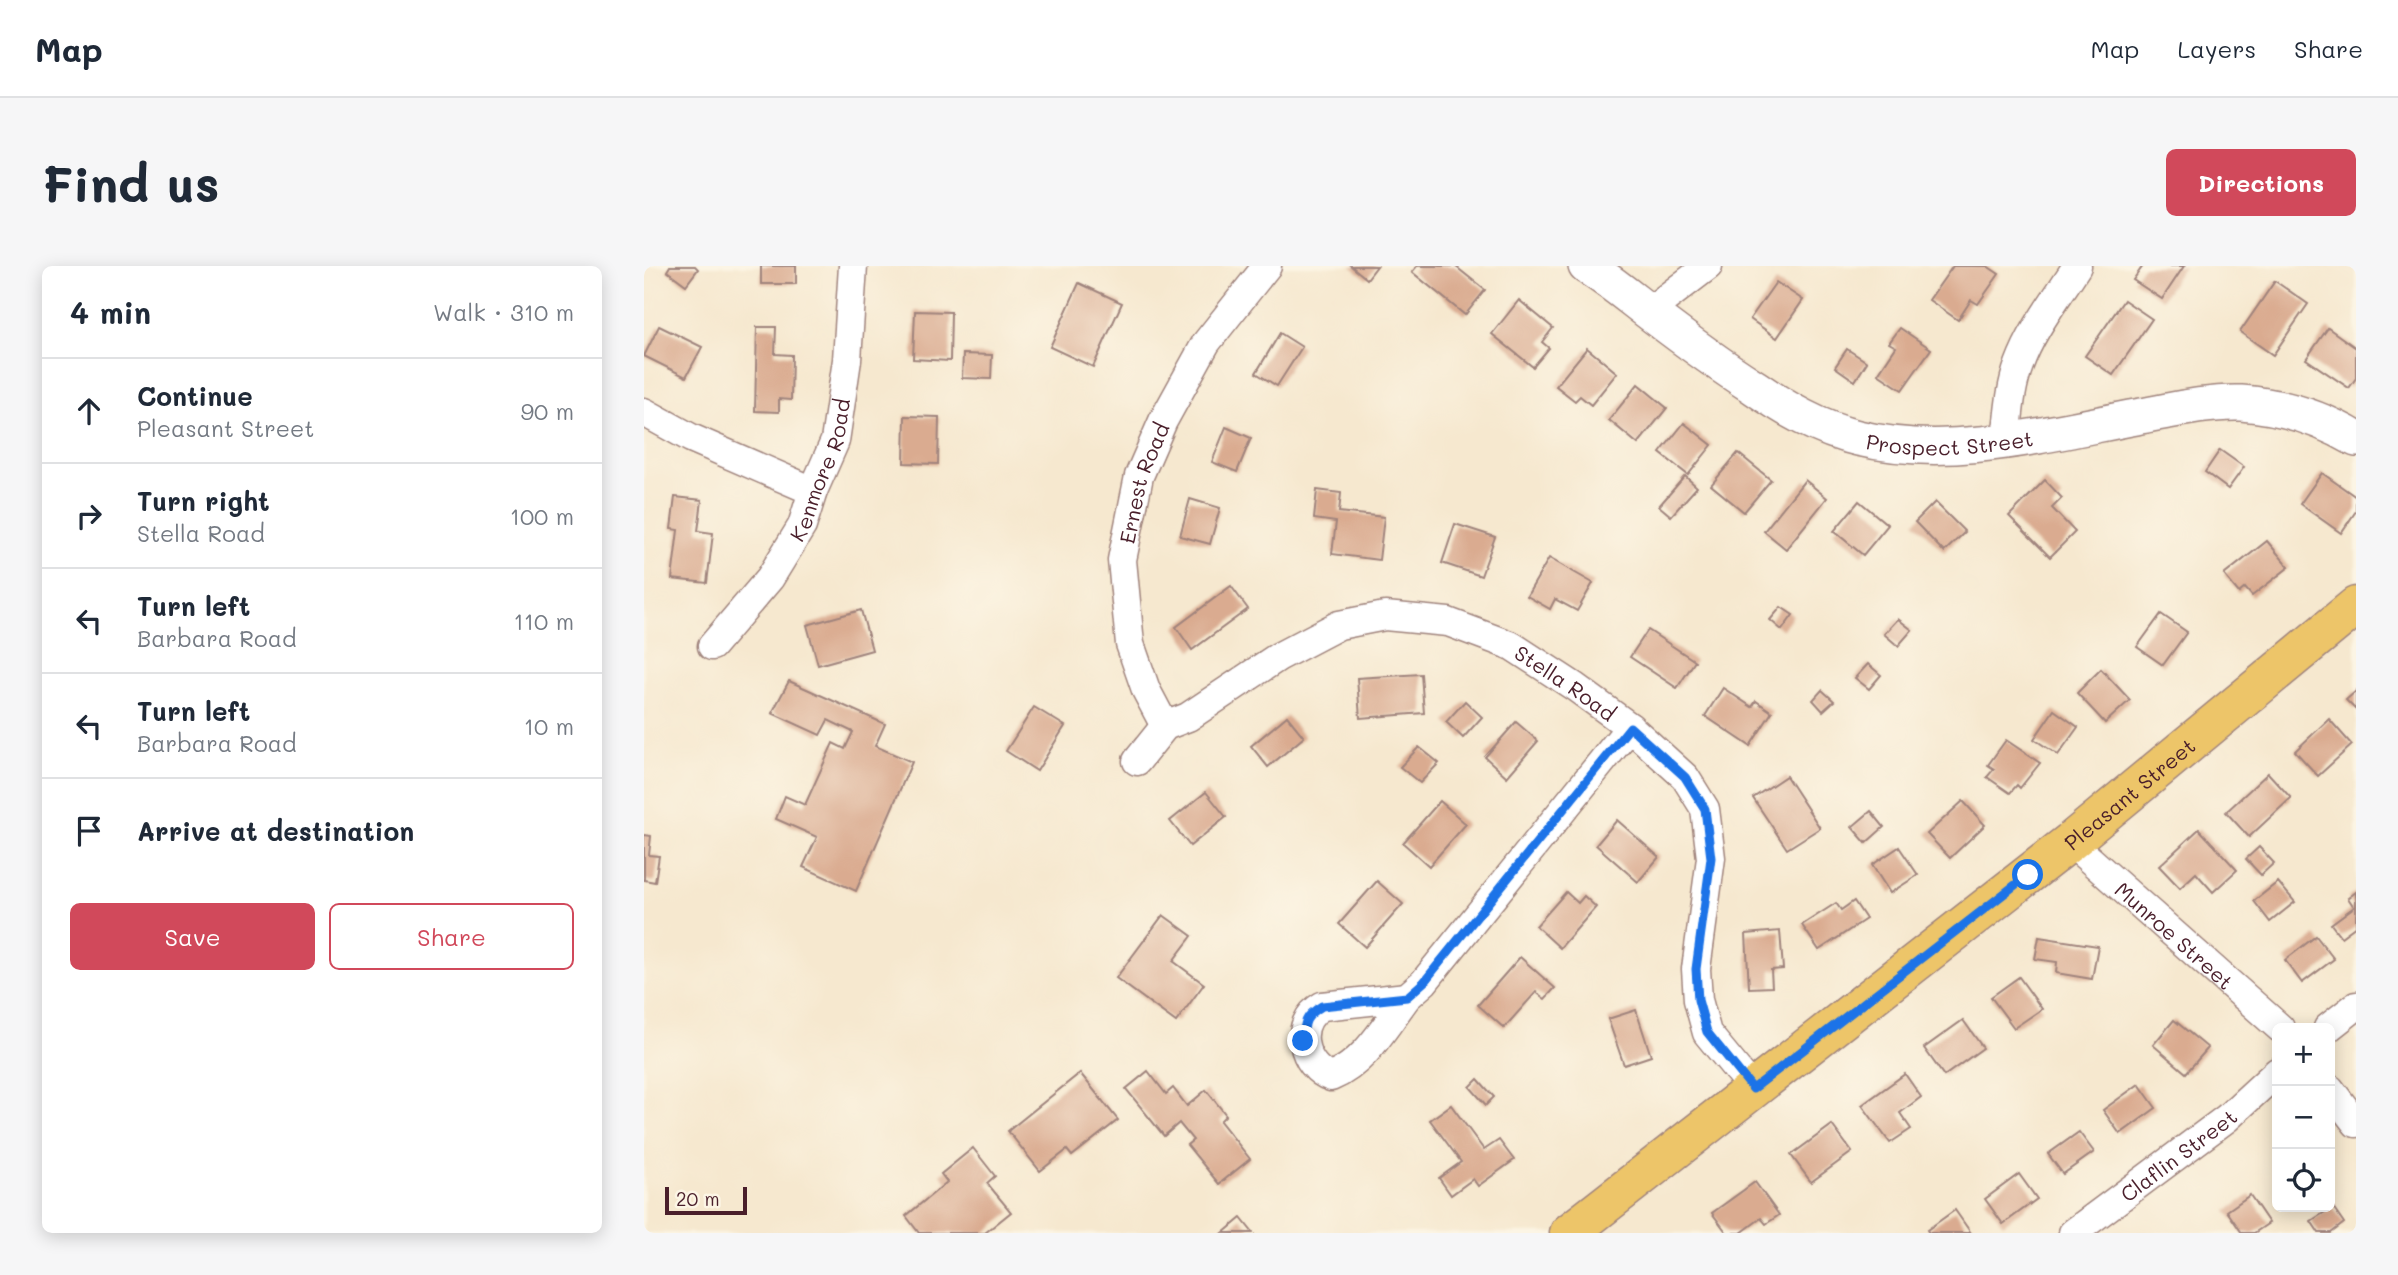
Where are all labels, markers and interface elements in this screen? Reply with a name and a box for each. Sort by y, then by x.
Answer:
text: Map [35,27,103,70]
text: Map [2091,33,2139,64]
text: Layers [2177,33,2256,64]
text: Share [2294,33,2363,64]
button: Directions [2166,149,2356,216]
text: Find us [42,151,220,214]
text: 4 min [70,292,151,332]
text: Walk · 310 m [433,297,574,327]
text: Continue [137,379,253,413]
icon: ahead [70,392,108,430]
text: 90 m [521,396,574,426]
street label: Kenmore Road [783,397,855,546]
text: Pleasant Street [137,413,314,443]
street label: Ernest Road [1112,418,1174,546]
street label: Prospect Street [1864,424,2035,460]
text: Turn right [137,484,270,518]
icon: right [70,497,108,535]
text: 100 m [510,501,574,531]
text: Stella Road [137,518,265,548]
text: Turn left [137,589,250,623]
icon: left [70,602,108,640]
text: 110 m [514,606,574,636]
text: Barbara Road [137,623,297,653]
street label: Stella Road [1510,638,1622,726]
text: Turn left [137,694,250,728]
icon: left [70,707,108,745]
text: 10 m [524,711,574,741]
text: Barbara Road [137,728,297,758]
street label: Pleasant Street [2058,731,2200,855]
icon: arrive [70,812,108,850]
text: Arrive at destination [137,814,414,848]
route start [2012,859,2043,890]
street label: Munroe Street [2110,875,2240,994]
button: Save [70,903,315,970]
button: Share [329,903,574,970]
map controls [2272,1023,2335,1212]
button: + [2272,1023,2335,1086]
route end [1287,1025,1318,1056]
button: − [2272,1086,2335,1149]
street label: Claflin Street [2114,1103,2242,1207]
button: locate [2272,1149,2335,1212]
scale bar [665,1184,747,1216]
text: 20 m [676,1186,720,1211]

